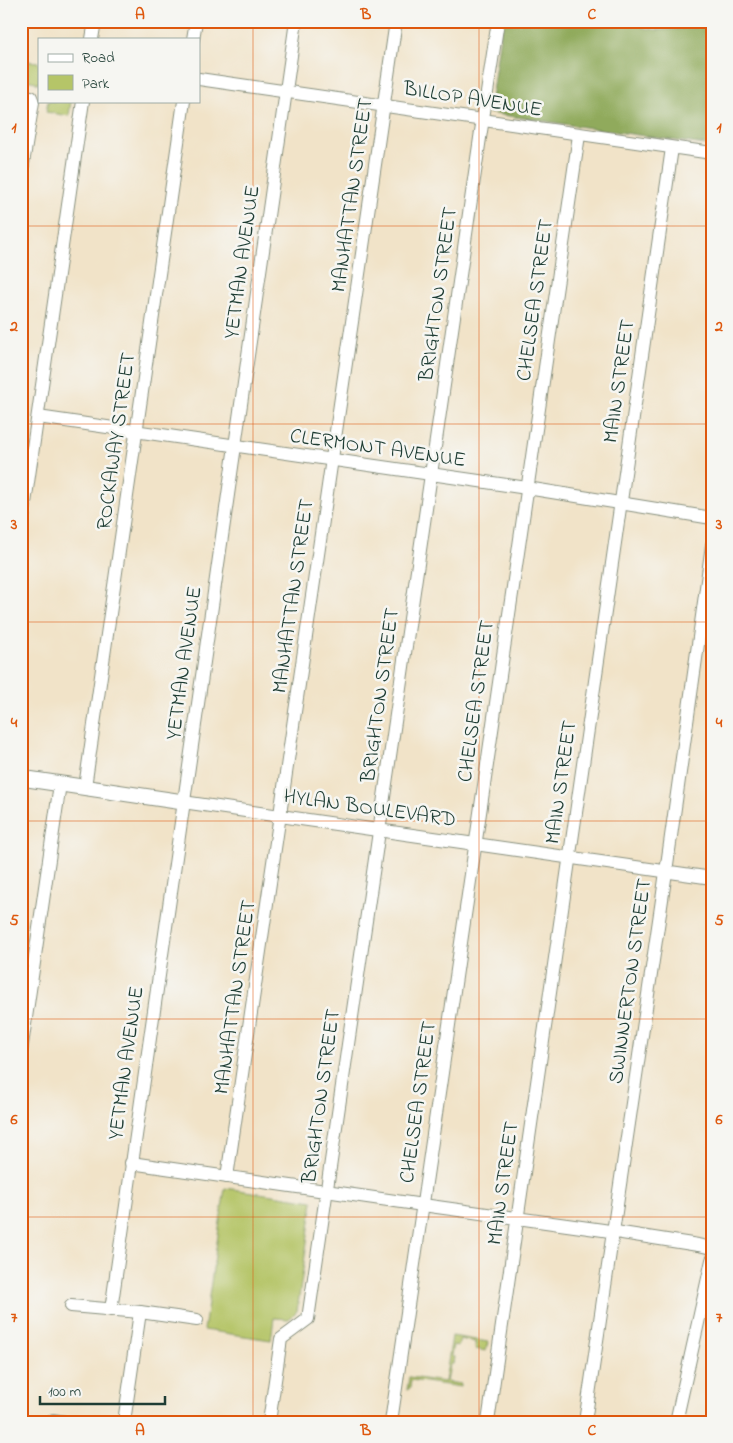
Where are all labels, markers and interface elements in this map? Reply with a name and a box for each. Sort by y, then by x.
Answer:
text: A [135,3,145,27]
text: B [360,3,372,27]
text: C [588,3,597,27]
legend [38,38,200,102]
text: Road [82,47,115,69]
text: Park [82,73,110,95]
street label: BILLOP AVENUE [400,74,544,126]
street label: MANHATTAN STREET [324,96,381,294]
text: 1 [11,116,17,140]
text: 1 [716,116,722,140]
street label: YETMAN AVENUE [217,183,269,341]
street label: BRIGHTON STREET [412,205,466,384]
street label: CHELSEA STREET [510,217,562,383]
text: 2 [9,315,18,339]
text: 2 [714,315,723,339]
street label: MAIN STREET [596,317,644,445]
street label: ROCKAWAY STREET [90,351,144,532]
street label: CLERMONT AVENUE [288,422,468,476]
street label: MANHATTAN STREET [265,497,322,695]
text: 3 [10,513,18,537]
text: 3 [715,513,723,537]
street label: YETMAN AVENUE [159,584,211,742]
street label: BRIGHTON STREET [354,606,408,785]
street label: CHELSEA STREET [451,618,503,784]
text: 4 [10,711,18,735]
text: 4 [715,711,723,735]
street label: MAIN STREET [538,718,586,846]
street label: HYLAN BOULEVARD [282,782,458,836]
street label: SWINNERTON STREET [602,877,660,1086]
street label: MANHATTAN STREET [207,898,264,1096]
text: 5 [9,909,19,933]
text: 5 [714,909,724,933]
street label: YETMAN AVENUE [101,984,153,1142]
street label: BRIGHTON STREET [295,1007,349,1186]
street label: CHELSEA STREET [393,1019,445,1185]
text: 6 [9,1108,18,1132]
text: 6 [714,1108,723,1132]
street label: MAIN STREET [480,1119,528,1247]
text: 7 [11,1306,18,1330]
text: 7 [716,1306,723,1330]
scale bar [40,1373,165,1405]
text: 100 m [48,1381,81,1403]
text: A [135,1419,145,1443]
text: B [360,1419,372,1443]
text: C [588,1419,597,1443]

